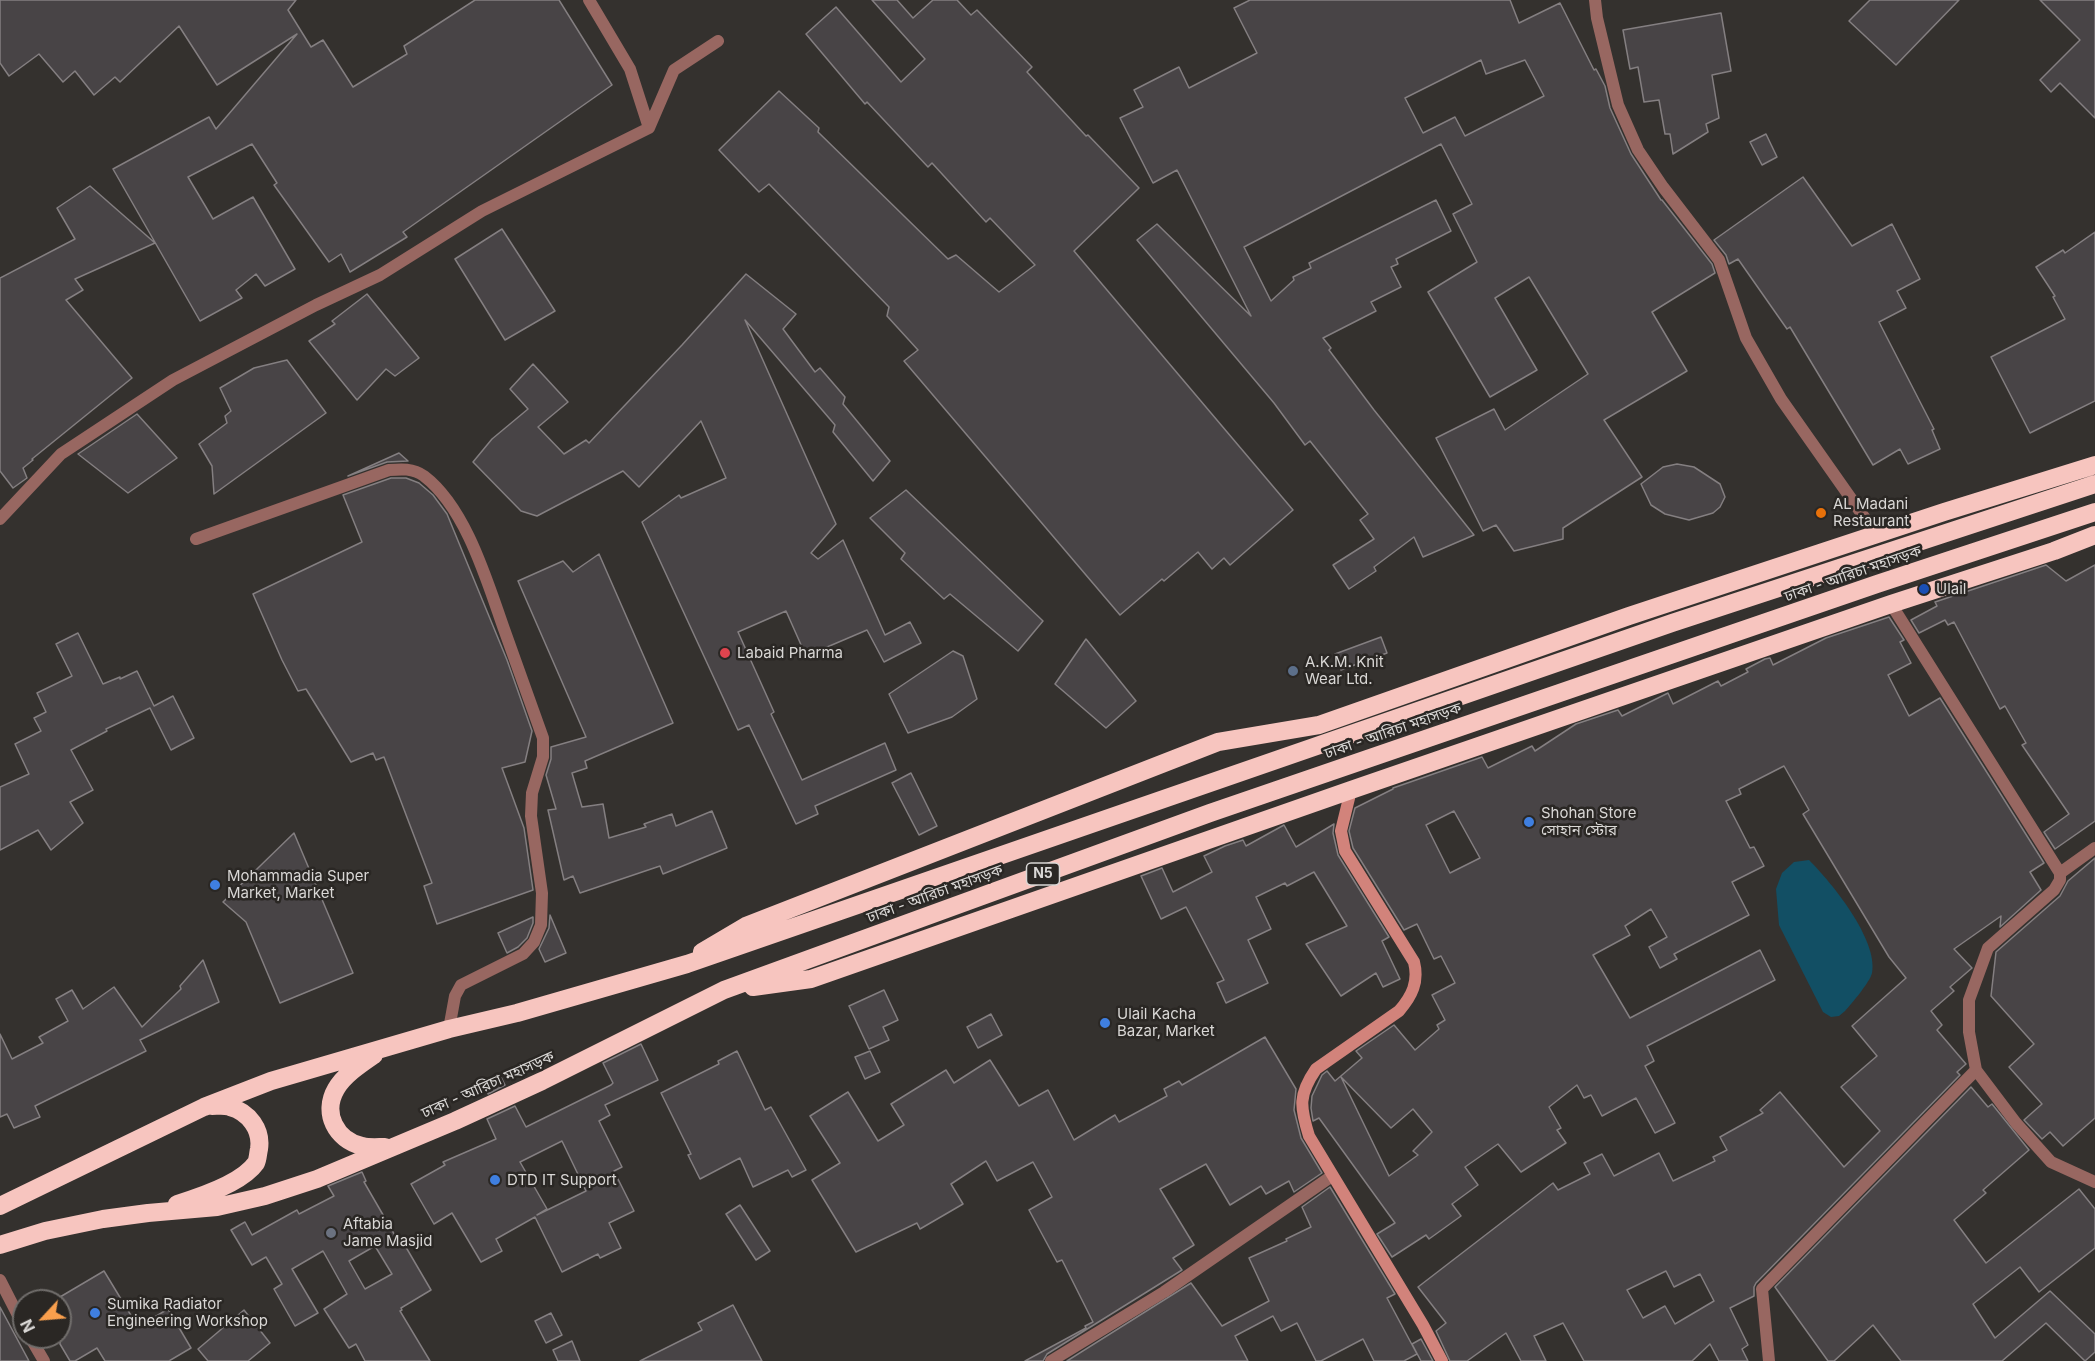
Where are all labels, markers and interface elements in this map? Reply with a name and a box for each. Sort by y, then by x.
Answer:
place label: AL Madani Restaurant [1833,495,1909,530]
marker: AL Madani Restaurant [1814,506,1828,520]
street label: ঢাকা - আরিচা মহাসড়ক [1782,542,1924,606]
place label: Ulail [1936,580,1966,598]
marker: Ulail [1917,582,1931,596]
place label: Labaid Pharma [737,644,843,662]
marker: Labaid Pharma [718,646,732,660]
place label: A.K.M. Knit Wear Ltd. [1305,653,1384,688]
marker: A.K.M. Knit Wear Ltd. [1286,664,1300,678]
street label: ঢাকা - আরিচা মহাসড়ক [1322,699,1464,763]
place label: Shohan Store সোহান স্টোর [1541,804,1636,839]
marker: Shohan Store সোহান স্টোর [1522,815,1536,829]
street label: ঢাকা - আরিচা মহাসড়ক [864,861,1006,927]
road number: N5 [1026,863,1060,885]
place label: Mohammadia Super Market, Market [227,867,369,902]
marker: Mohammadia Super Market, Market [208,878,222,892]
place label: Ulail Kacha Bazar, Market [1117,1005,1215,1040]
marker: Ulail Kacha Bazar, Market [1098,1016,1112,1030]
street label: ঢাকা - আরিচা মহাসড়ক [419,1048,557,1122]
place label: DTD IT Support [507,1171,617,1189]
marker: DTD IT Support [488,1173,502,1187]
place label: Aftabia Jame Masjid [343,1215,432,1250]
marker: Aftabia Jame Masjid [324,1226,338,1240]
north arrow [12,1289,72,1349]
place label: Sumika Radiator Engineering Workshop [107,1295,268,1330]
marker: Sumika Radiator Engineering Workshop [88,1306,102,1320]
text: N [16,1316,39,1336]

